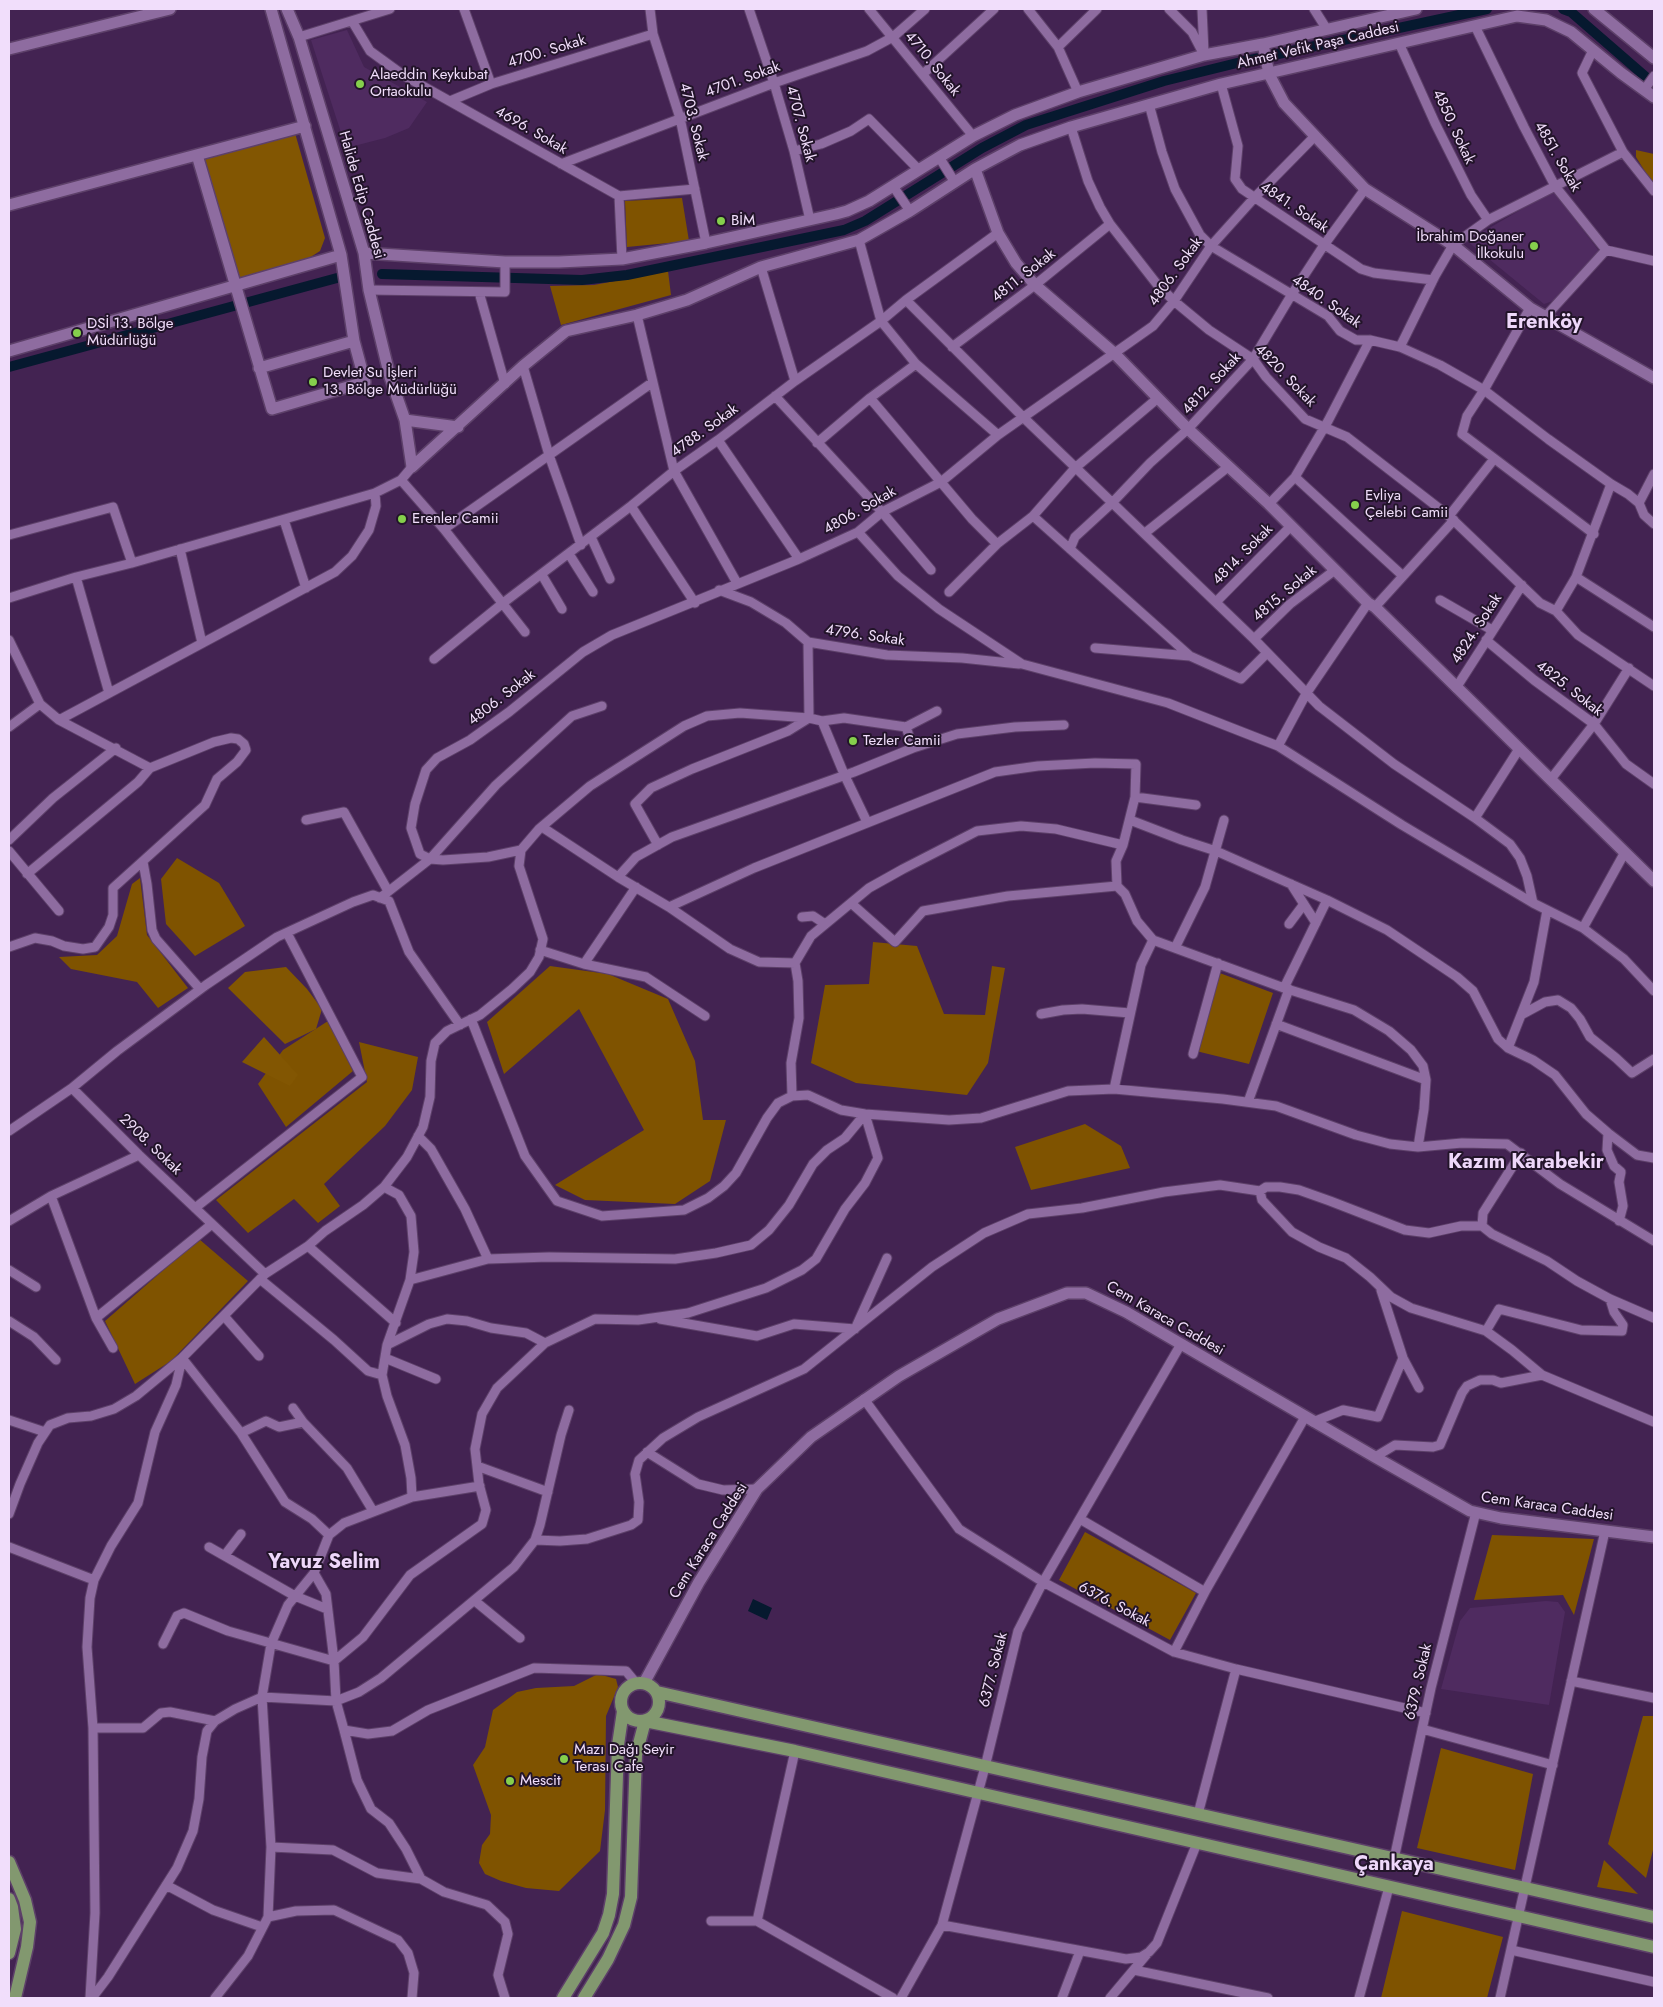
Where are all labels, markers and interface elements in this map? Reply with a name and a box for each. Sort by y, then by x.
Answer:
street label: Ahmet Vefik Paşa Caddesi [1235,19,1401,73]
street label: 4710. Sokak [900,28,964,100]
street label: 4700. Sokak [506,32,588,72]
street label: 4701. Sokak [703,58,783,102]
place label: Alaeddin Keykubat Ortaokulu [370,66,487,101]
marker: Alaeddin Keykubat Ortaokulu [354,78,366,90]
street label: 4703. Sokak [675,81,711,163]
street label: 4707. Sokak [781,84,819,164]
street label: 4850. Sokak [1428,87,1478,167]
street label: 4696. Sokak [492,103,570,159]
street label: 4851. Sokak [1530,119,1584,195]
street label: Halide Edip Caddesi [334,129,388,261]
street label: 4841. Sokak [1257,179,1331,237]
place label: BİM [731,212,755,230]
marker: BİM [715,215,727,227]
place label: İbrahim Doğaner İlkokulu [1417,228,1524,263]
street label: 4806. Sokak [1145,234,1207,310]
marker: İbrahim Doğaner İlkokulu [1528,240,1540,252]
street label: 4811. Sokak [988,245,1060,307]
street label: 4840. Sokak [1288,272,1364,332]
district label: Erenköy [1506,311,1582,335]
place label: DSİ 13. Bölge Müdürlüğü [87,315,174,350]
marker: DSİ 13. Bölge Müdürlüğü [71,327,83,339]
street label: 4820. Sokak [1251,341,1319,411]
street label: 4812. Sokak [1179,349,1245,419]
place label: Devlet Su İşleri 13. Bölge Müdürlüğü [323,364,457,399]
marker: Devlet Su İşleri 13. Bölge Müdürlüğü [307,376,319,388]
street label: 4788. Sokak [668,401,742,461]
street label: 4806. Sokak [821,483,899,539]
place label: Evliya Çelebi Camii [1365,487,1448,522]
marker: Evliya Çelebi Camii [1349,499,1361,511]
place label: Erenler Camii [412,510,499,528]
marker: Erenler Camii [396,513,408,525]
street label: 4814. Sokak [1209,521,1277,589]
street label: 4815. Sokak [1249,562,1321,626]
street label: 4824. Sokak [1448,591,1506,667]
street label: 4796. Sokak [824,622,906,650]
street label: 4825. Sokak [1532,657,1606,721]
street label: 4806. Sokak [465,666,539,730]
place label: Tezler Camii [863,732,941,750]
marker: Tezler Camii [847,735,859,747]
street label: 2908. Sokak [115,1111,185,1179]
district label: Kazım Karabekir [1448,1151,1604,1175]
street label: Cem Karaca Caddesi [1103,1278,1227,1360]
street label: Cem Karaca Caddesi [666,1480,752,1602]
street label: Cem Karaca Caddesi [1480,1489,1614,1525]
district label: Yavuz Selim [268,1551,380,1575]
street label: 6376. Sokak [1075,1579,1153,1631]
street label: 6377. Sokak [976,1631,1012,1709]
street label: 6379. Sokak [1401,1642,1437,1722]
place label: Mazı Dağı Seyir Terası Cafe [574,1741,674,1776]
marker: Mazı Dağı Seyir Terası Cafe [558,1753,570,1765]
place label: Mescit [520,1772,561,1790]
marker: Mescit [504,1775,516,1787]
district label: Çankaya [1354,1853,1434,1877]

